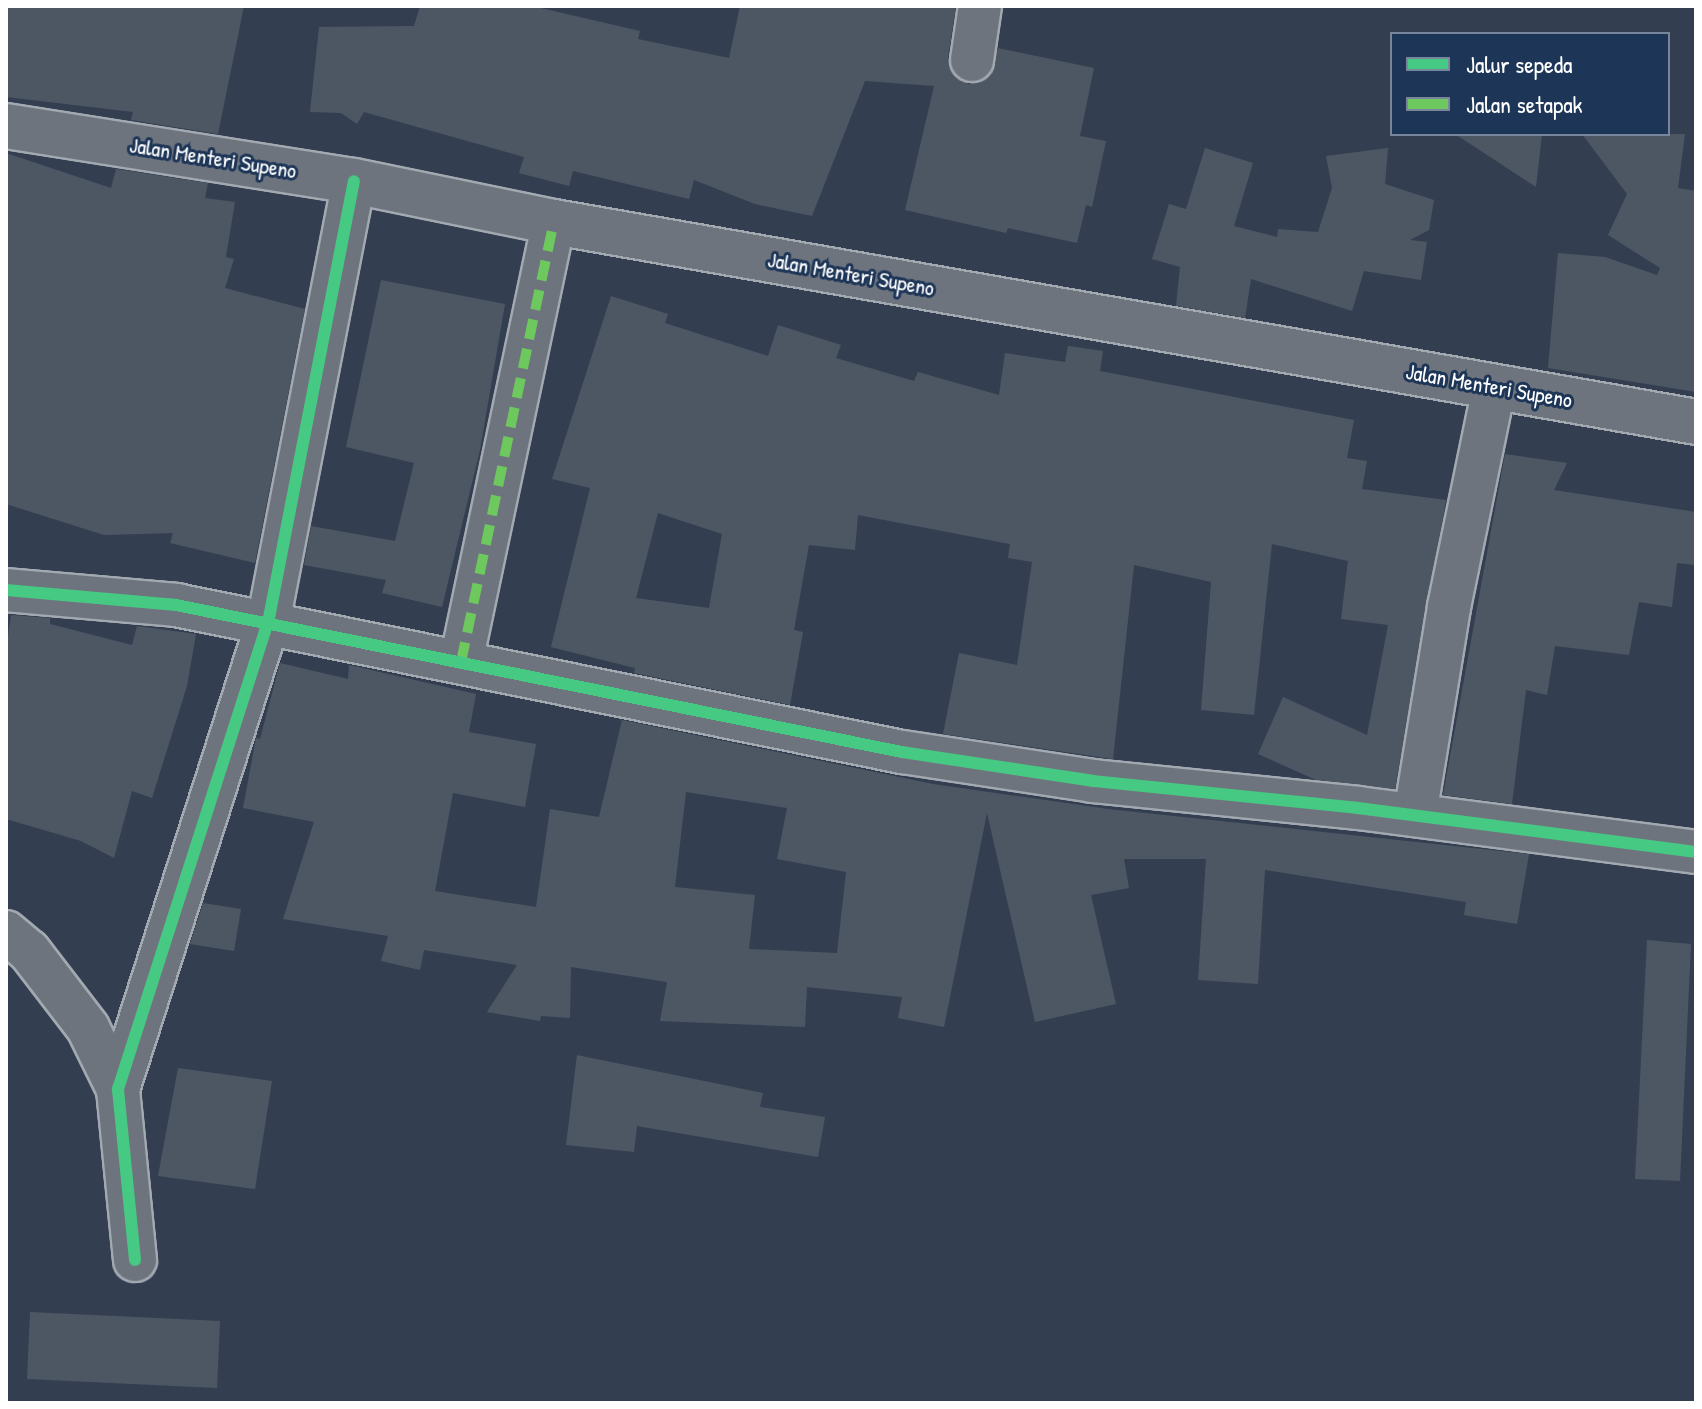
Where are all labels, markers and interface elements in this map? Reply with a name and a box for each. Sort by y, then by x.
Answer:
legend [1390,32,1670,136]
text: Jalur sepeda [1466,48,1572,80]
text: Jalan setapak [1466,88,1583,120]
street label: Jalan Menteri Supeno [128,132,298,184]
street label: Jalan Menteri Supeno [766,246,936,302]
street label: Jalan Menteri Supeno [1404,358,1574,414]

